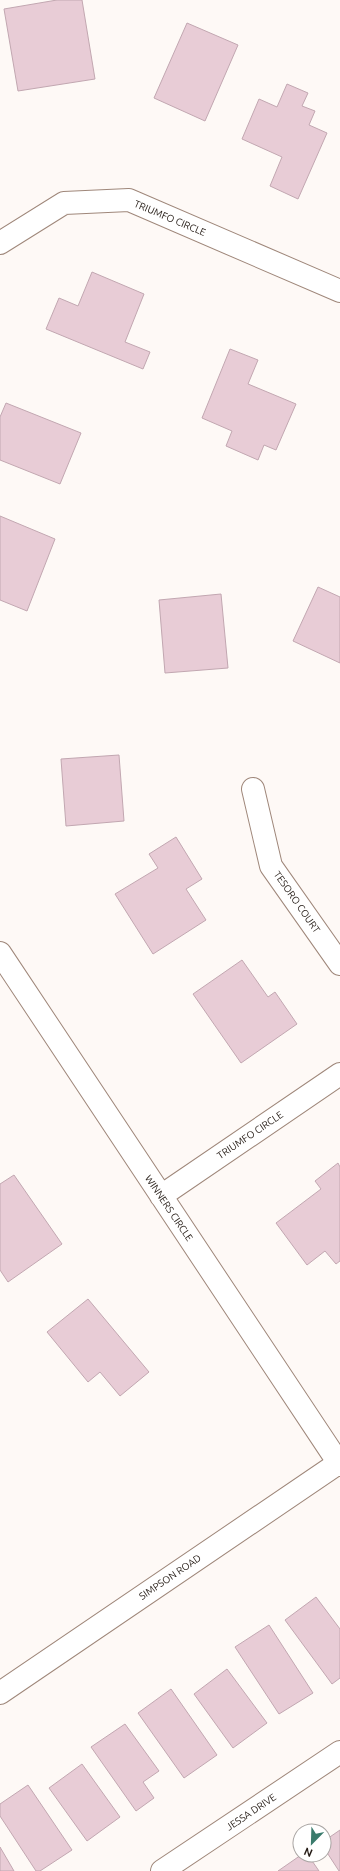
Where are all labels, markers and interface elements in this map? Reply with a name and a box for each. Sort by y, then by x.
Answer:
street label: TRIUMFO CIRCLE [132,198,208,238]
street label: TESORO COURT [272,869,323,935]
street label: TRIUMFO CIRCLE [215,1109,285,1161]
street label: WINNERS CIRCLE [143,1173,195,1243]
street label: SIMPSON ROAD [137,1552,203,1602]
street label: JESSA DRIVE [224,1791,278,1833]
north arrow [292,1823,332,1863]
text: N [302,1845,314,1859]

